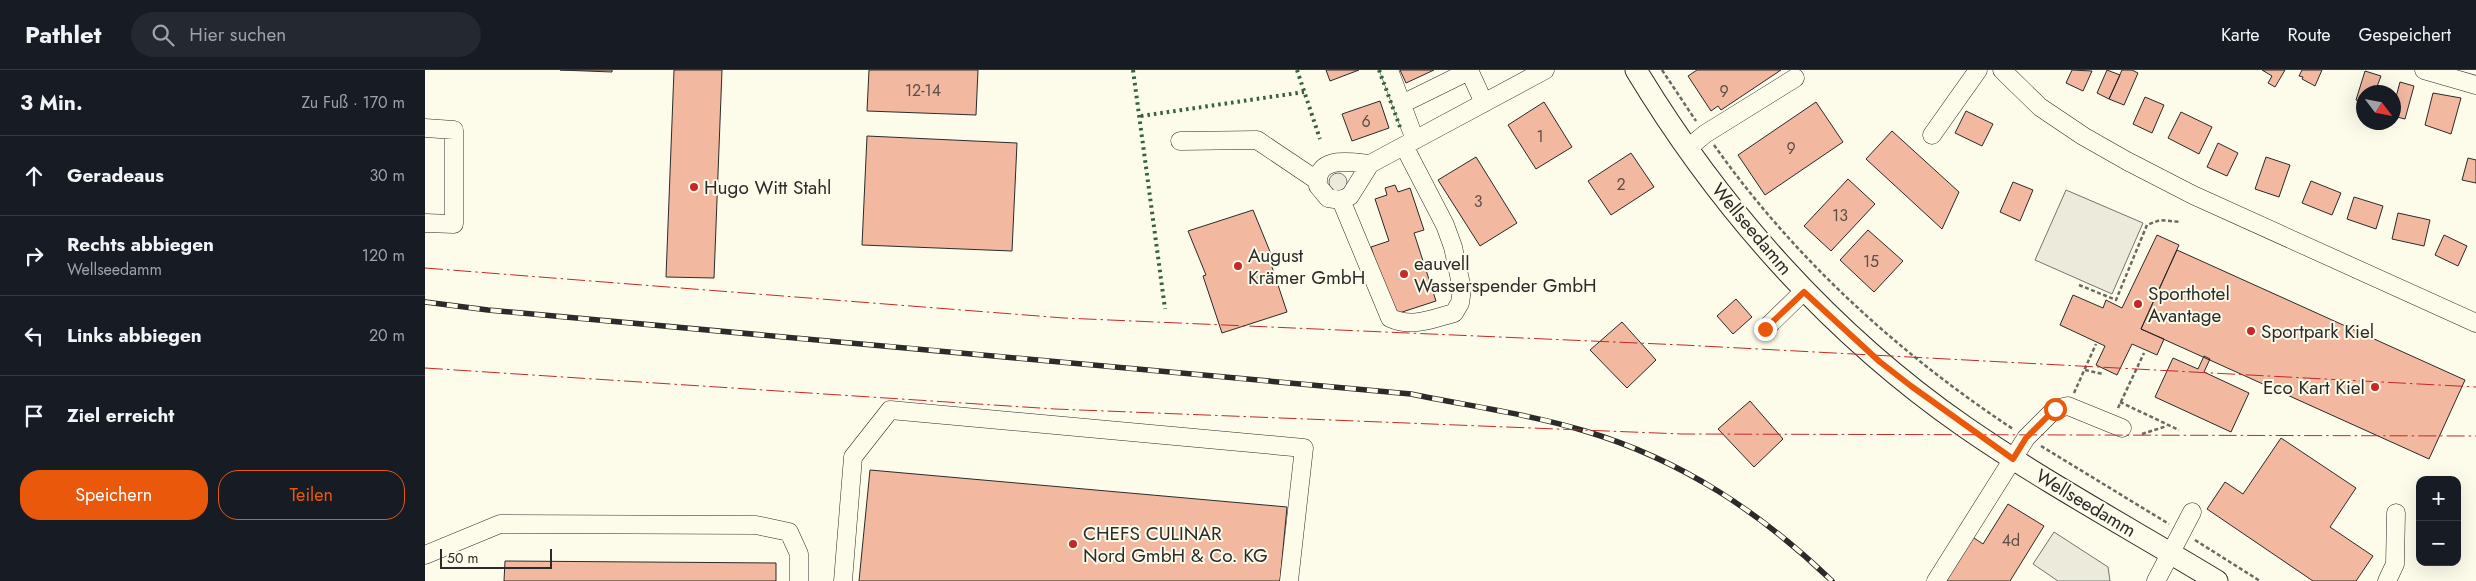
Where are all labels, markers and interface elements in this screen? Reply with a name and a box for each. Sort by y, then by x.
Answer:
search box [131,12,481,57]
text: Pathlet [25,17,101,52]
icon: search [149,21,177,49]
text: Hier suchen [189,21,286,48]
text: Karte [2221,22,2260,48]
text: Route [2288,22,2330,48]
text: Gespeichert [2358,22,2451,48]
house number: 12-14 [905,79,941,102]
house number: 9 [1719,80,1729,103]
north arrow [2356,85,2401,130]
text: 3 Min. [20,88,83,118]
text: Zu Fuß · 170 m [302,91,405,114]
house number: 6 [1361,110,1371,133]
house number: 1 [1536,125,1544,148]
house number: 9 [1786,137,1796,160]
icon: ahead [20,162,48,190]
text: Geradeaus [67,162,164,189]
text: 30 m [369,164,405,187]
house number: 2 [1616,173,1626,196]
place label: Hugo Witt Stahl [704,174,832,201]
street label: Wellseedamm [1705,177,1799,281]
marker: Hugo Witt Stahl [688,181,700,193]
house number: 3 [1474,190,1483,213]
house number: 13 [1832,204,1848,227]
text: Rechts abbiegen [67,231,214,258]
icon: right [20,242,48,270]
place label: August Krämer GmbH [1248,242,1365,291]
text: 120 m [362,244,405,267]
place label: eauvell Wasserspender GmbH [1414,250,1597,299]
house number: 15 [1863,250,1879,273]
text: Wellseedamm [67,258,162,281]
marker: August Krämer GmbH [1232,260,1244,272]
marker: eauvell Wasserspender GmbH [1398,268,1410,280]
place label: Sporthotel Avantage [2148,280,2230,329]
marker: Sporthotel Avantage [2132,298,2144,310]
route end [1754,318,1777,341]
place label: Sportpark Kiel [2261,318,2374,345]
icon: left [20,322,48,350]
text: Links abbiegen [67,322,202,349]
text: 20 m [369,324,405,347]
marker: Sportpark Kiel [2245,325,2257,337]
place label: Eco Kart Kiel [2263,374,2365,401]
marker: Eco Kart Kiel [2369,381,2381,393]
route start [2044,398,2067,421]
icon: arrive [20,402,48,430]
text: Ziel erreicht [67,402,174,429]
street label: Wellseedamm [2031,462,2141,544]
button: Speichern [20,470,208,520]
button: Teilen [218,470,405,520]
map controls [2416,476,2461,566]
button: + [2416,476,2461,521]
place label: CHEFS CULINAR Nord GmbH & Co. KG [1083,520,1268,569]
button: − [2416,521,2461,566]
house number: 4d [2002,529,2020,552]
marker: CHEFS CULINAR Nord GmbH & Co. KG [1067,538,1079,550]
scale bar [440,546,553,569]
text: 50 m [447,548,478,568]

